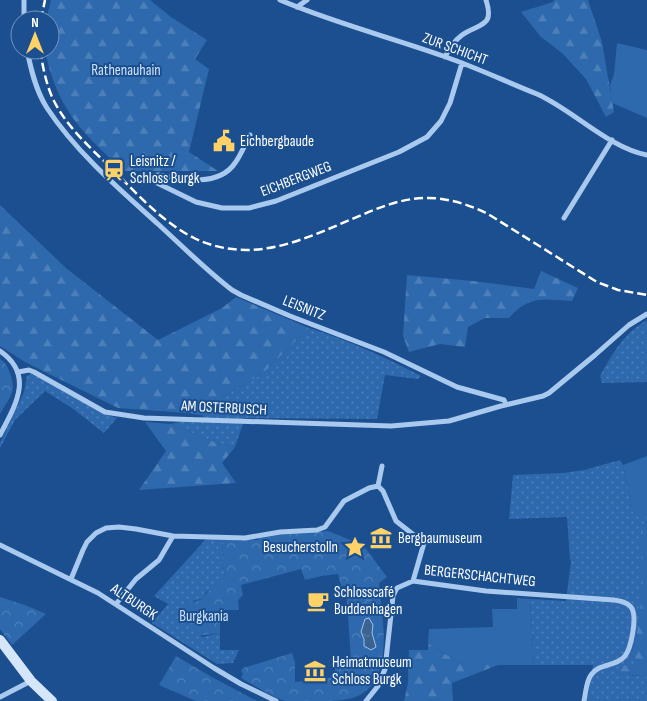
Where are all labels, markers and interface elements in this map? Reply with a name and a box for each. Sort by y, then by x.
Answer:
north arrow [10,10,60,60]
text: N [31,14,39,31]
street label: ZUR SCHICHT [420,28,490,70]
park label: Rathenauhain [91,61,161,80]
public building icon: Eichbergbaude [211,128,237,154]
place label: Eichbergbaude [240,132,314,151]
place label: Leisnitz / Schloss Burgk [130,152,200,188]
station icon: Leisnitz / Schloss Burgk [101,157,127,183]
street label: EICHBERGWEG [258,157,334,201]
street label: LEISNITZ [280,291,328,325]
street label: AM OSTERBUSCH [180,396,267,420]
museum icon: Bergbaumuseum [368,525,394,551]
place label: Bergbaumuseum [398,529,482,548]
place icon: Besucherstolln [342,534,368,560]
place label: Besucherstolln [263,538,338,557]
street label: BERGERSCHACHTWEG [423,561,537,591]
street label: ALTBURGK [106,579,161,625]
place label: Schlosscafé Buddenhagen [334,583,402,619]
cafe icon: Schlosscafé Buddenhagen [305,588,331,614]
park label: Burgkania [179,607,229,626]
place label: Heimatmuseum Schloss Burgk [332,653,412,689]
museum icon: Heimatmuseum Schloss Burgk [302,658,328,684]

